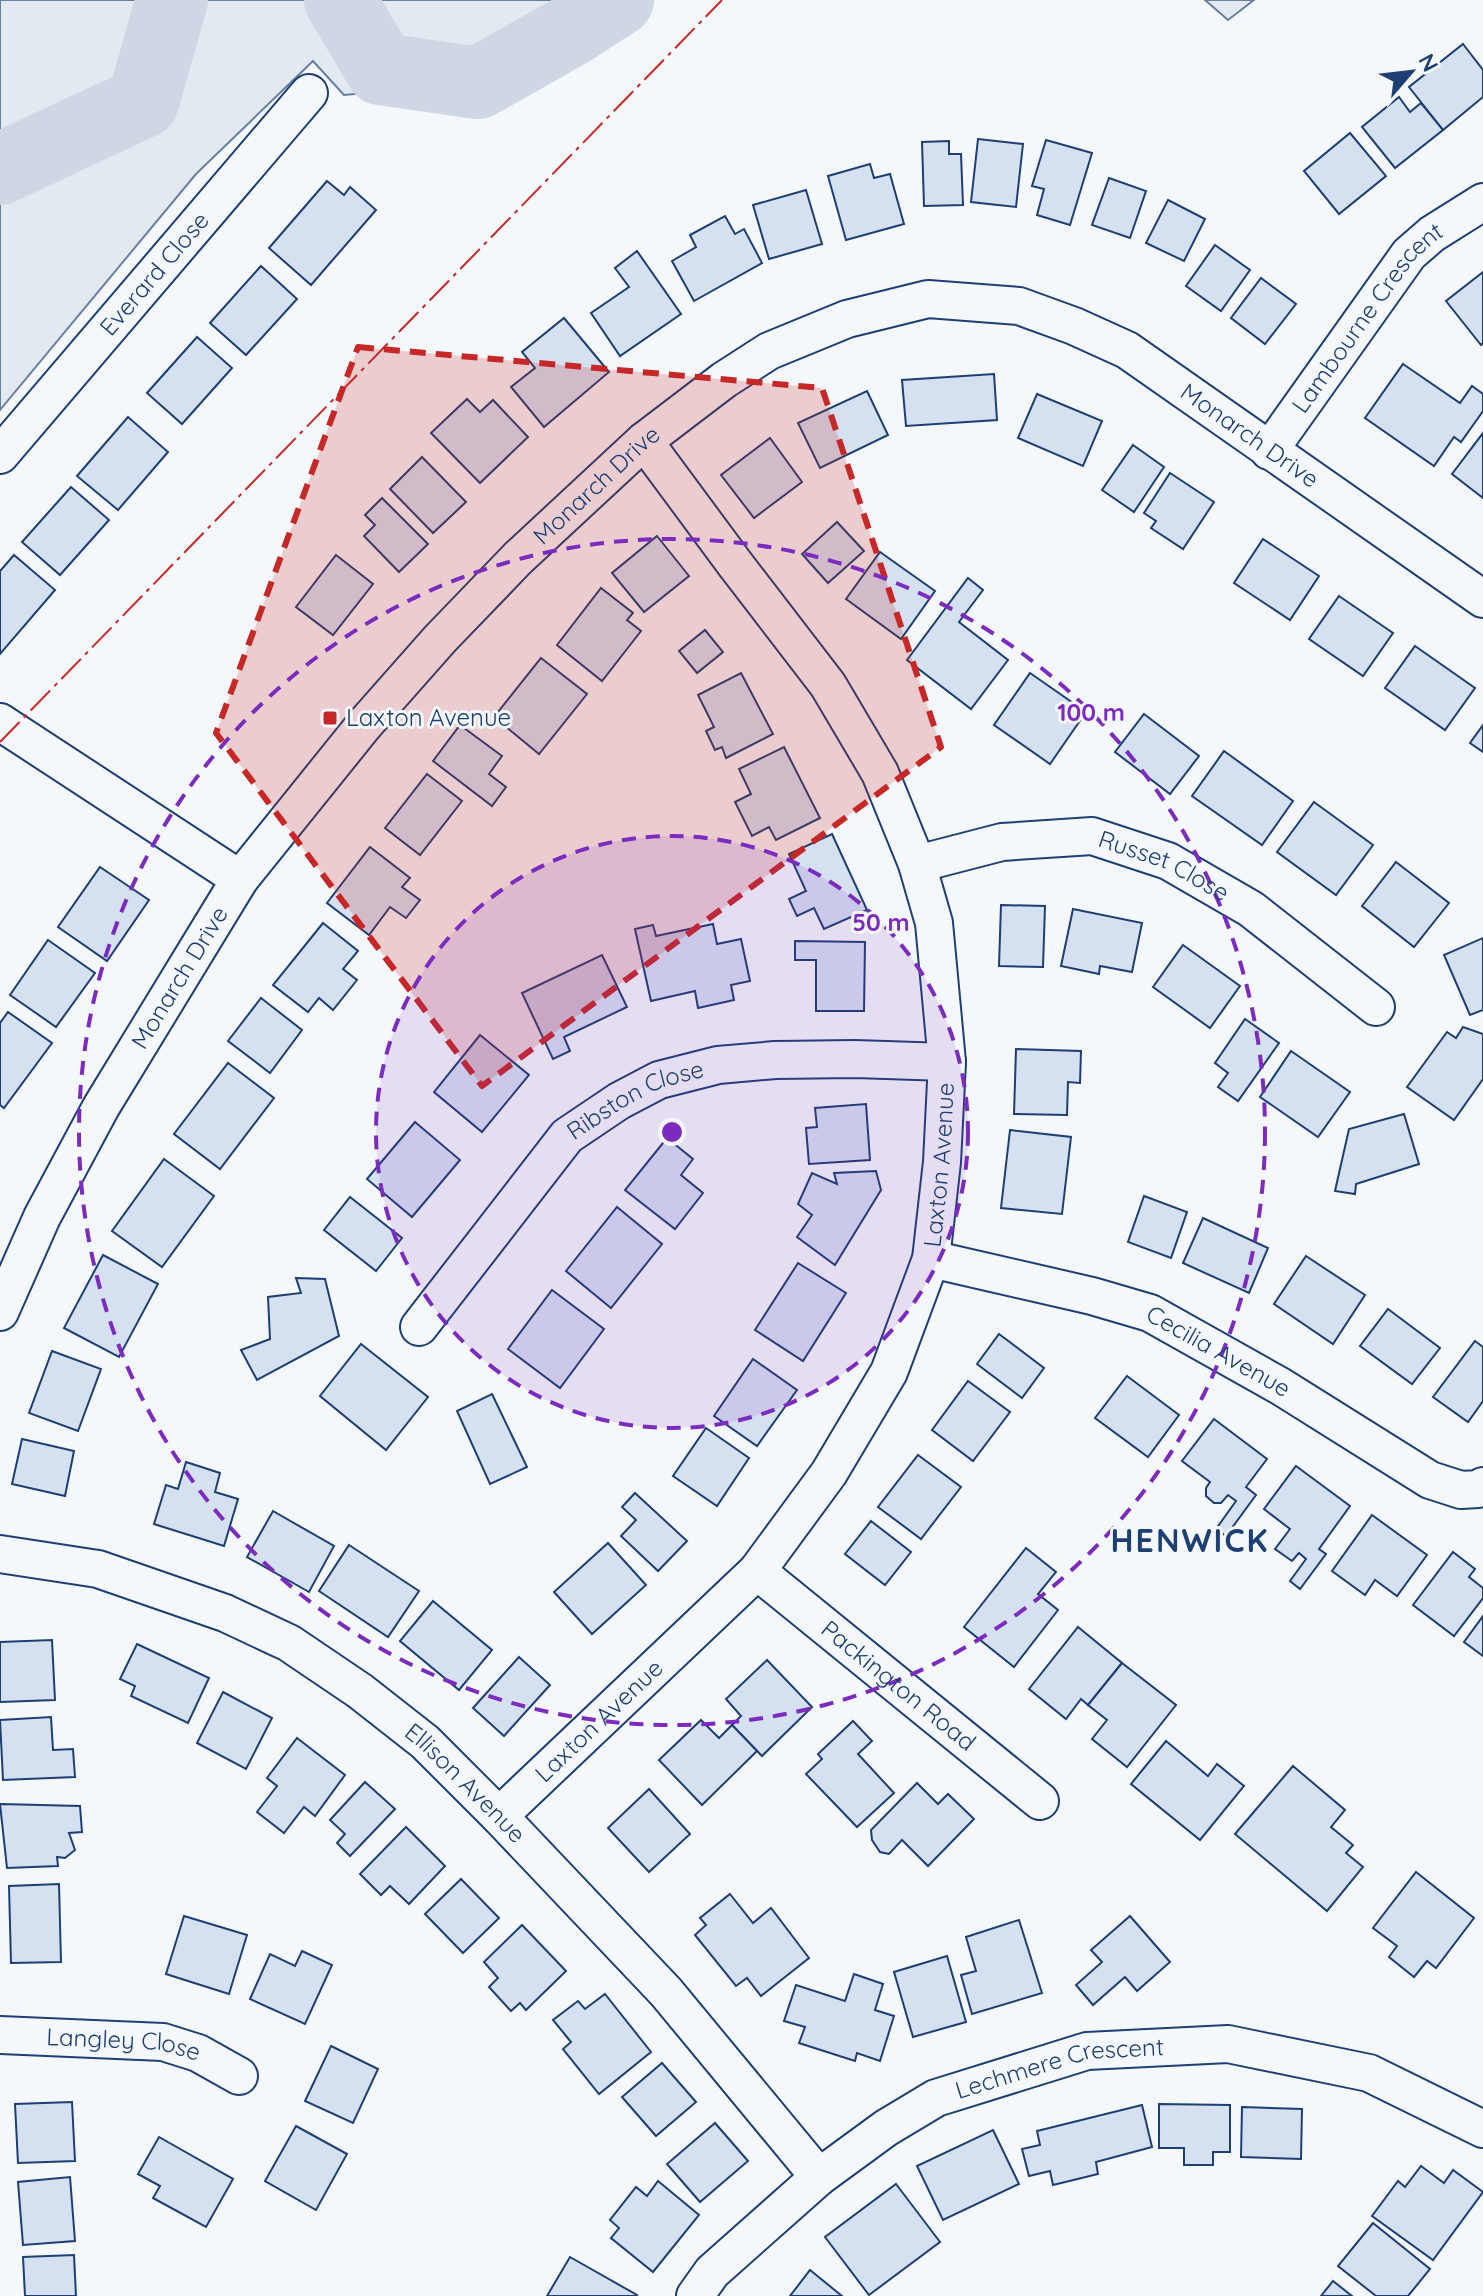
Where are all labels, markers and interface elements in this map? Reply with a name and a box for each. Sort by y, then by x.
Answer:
north arrow [1371,32,1451,112]
text: N [1413,49,1445,76]
street label: Everard Close [93,205,215,341]
street label: Lambourne Crescent [1285,215,1448,419]
street label: Monarch Drive [1175,376,1325,494]
street label: Monarch Drive [526,418,666,550]
text: 100 m [1057,697,1125,727]
place label: Laxton Avenue [346,702,511,732]
marker: Laxton Avenue [321,709,339,727]
street label: Russet Close [1095,823,1235,907]
street label: Monarch Drive [124,900,234,1054]
text: 50 m [852,907,910,937]
street label: Ribston Close [561,1053,707,1146]
street label: Laxton Avenue [916,1082,960,1249]
centre of rings [658,1118,686,1146]
street label: Cecilia Avenue [1141,1298,1297,1403]
district label: HENWICK [1111,1520,1269,1560]
street label: Packington Road [815,1613,982,1757]
street label: Laxton Avenue [528,1652,669,1788]
street label: Ellison Avenue [399,1716,533,1849]
street label: Langley Close [46,2021,205,2067]
street label: Lechmere Crescent [951,2031,1165,2105]

